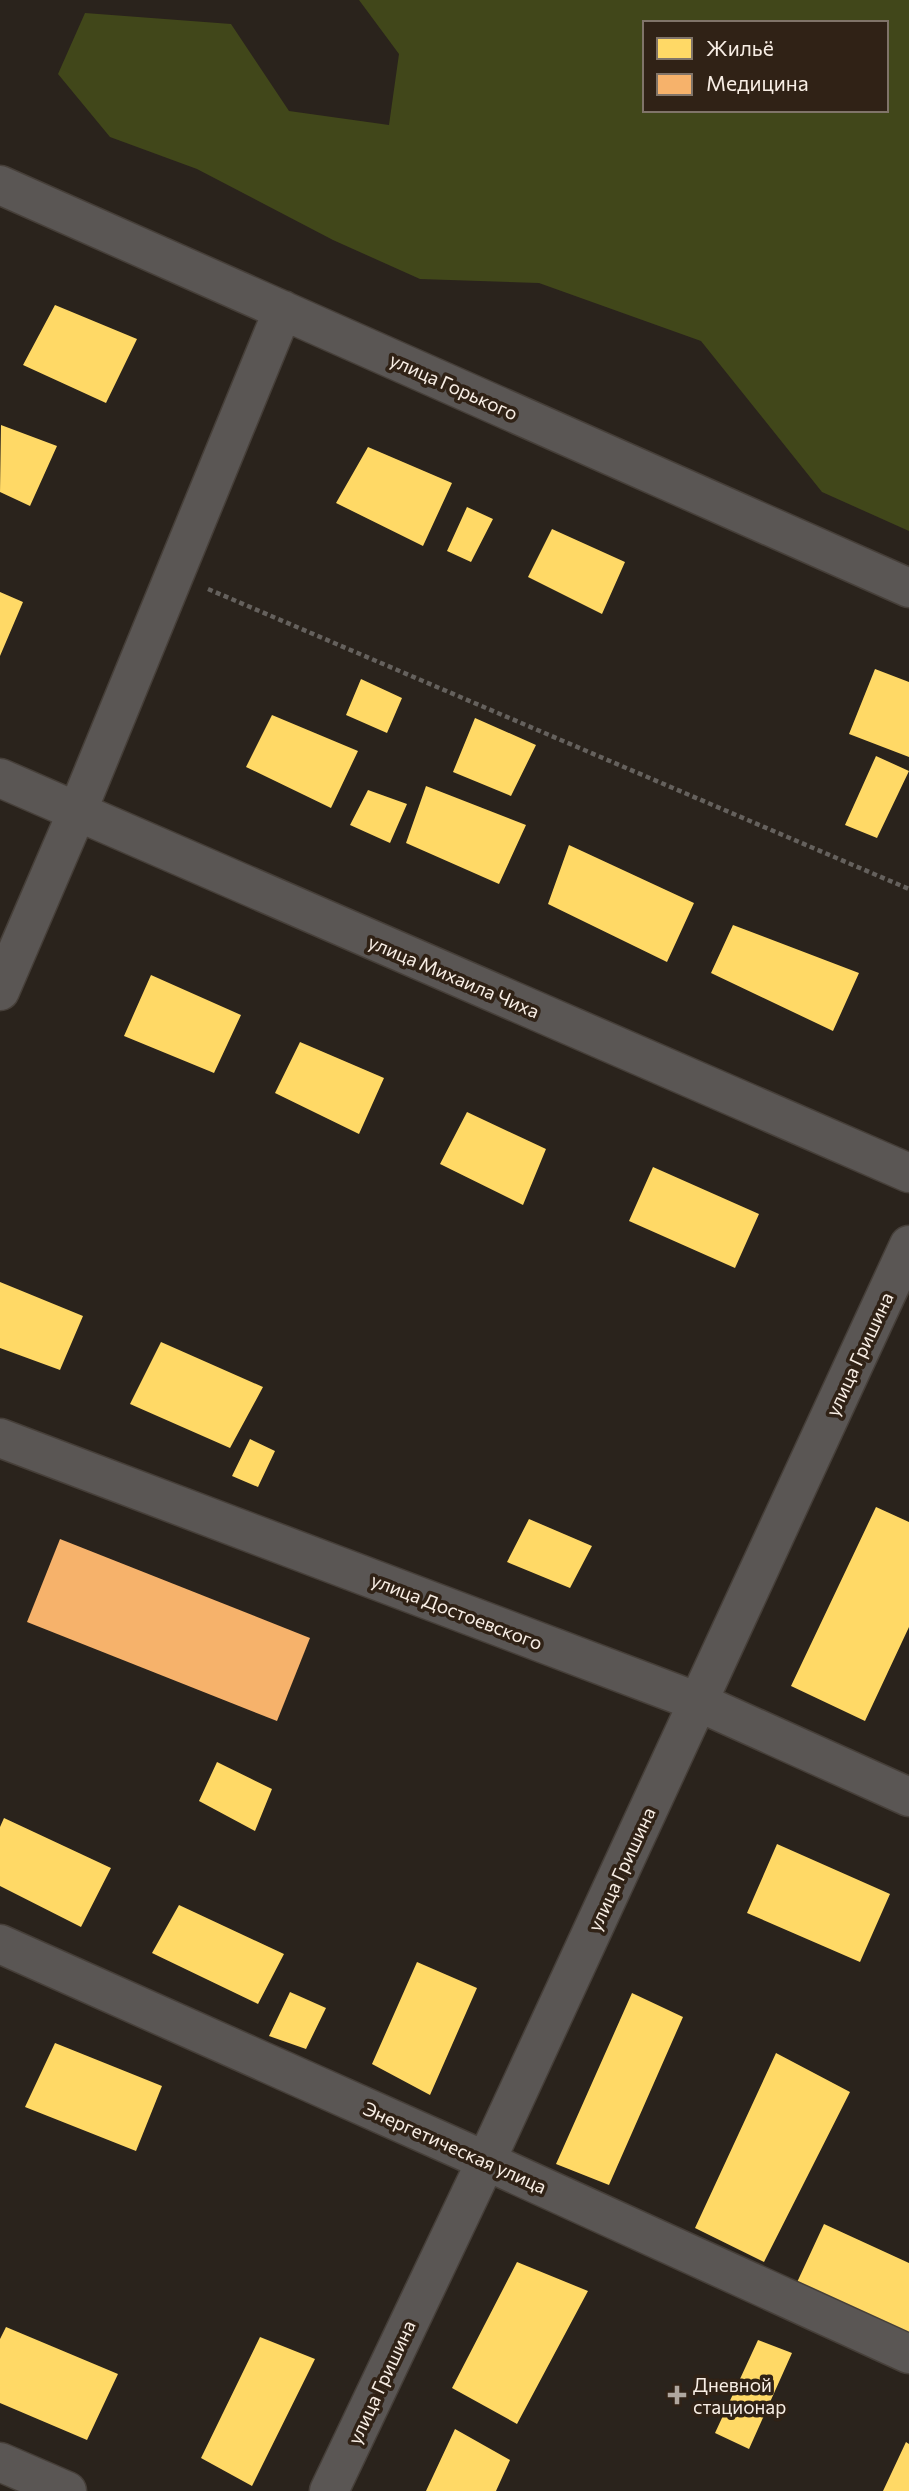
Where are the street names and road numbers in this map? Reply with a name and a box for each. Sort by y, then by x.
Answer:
street label: улица Горького [386,347,522,425]
street label: улица Михаила Чиха [365,930,543,1022]
street label: улица Гришина [820,1288,898,1420]
street label: улица Достоевского [368,1568,546,1654]
street label: улица Гришина [582,1803,660,1935]
street label: Энергетическая улица [360,2096,550,2198]
street label: улица Гришина [342,2316,420,2448]

